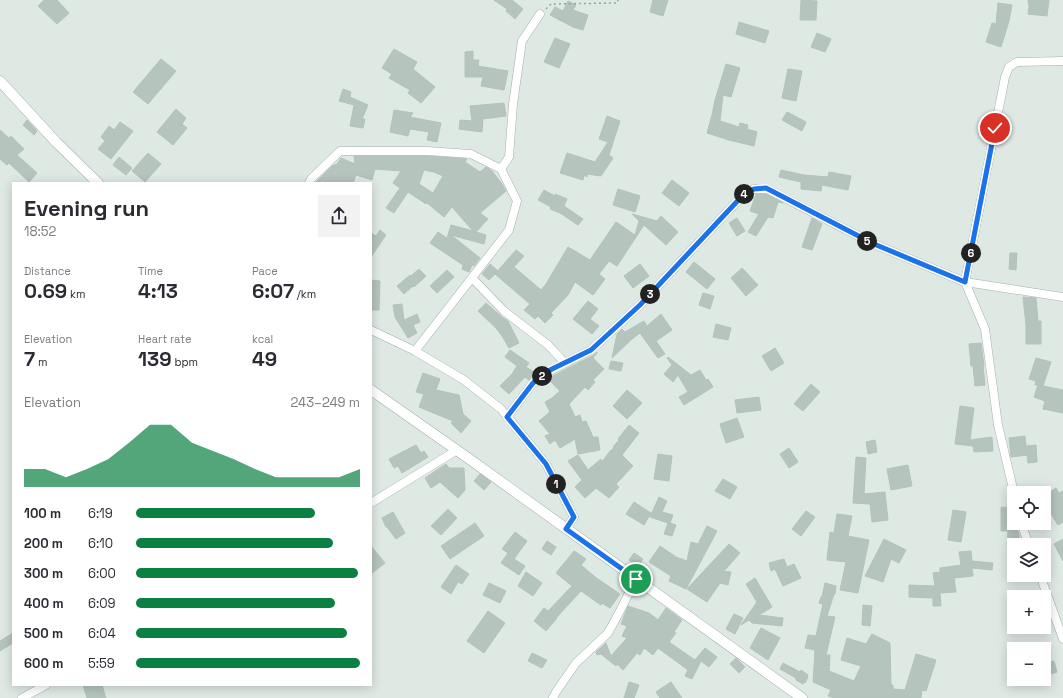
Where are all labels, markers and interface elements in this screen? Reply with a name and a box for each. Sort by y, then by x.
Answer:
pin [978,111,1012,145]
icon: check [984,117,1006,139]
pin: 4 [734,184,754,204]
text: 4 [741,187,748,201]
text: Evening run [24,194,149,222]
button: share [318,195,360,237]
text: 18:52 [24,223,56,240]
pin: 5 [857,231,877,251]
text: 5 [864,234,870,248]
pin: 6 [961,243,981,263]
text: 6 [968,246,974,260]
text: Distance [24,264,71,278]
text: Time [138,264,163,278]
text: Pace [252,264,278,278]
text: 0.69 [24,278,67,304]
text: 4:13 [138,278,178,304]
text: 6:07 [252,278,294,304]
pin: 3 [640,284,660,304]
text: km [67,287,85,301]
text: /km [294,287,316,301]
text: 3 [647,287,653,301]
text: Elevation [24,332,72,346]
text: Heart rate [138,332,191,346]
text: kcal [252,332,273,346]
text: 7 [24,346,35,372]
text: 139 [138,346,172,372]
text: 49 [252,346,277,372]
text: m [35,355,47,369]
text: bpm [172,355,198,369]
pin: 2 [532,366,552,386]
text: 2 [539,369,545,383]
text: Elevation [24,394,81,411]
text: 243–249 m [291,394,360,411]
pin: 1 [546,474,566,494]
text: 1 [554,477,558,491]
map controls [1007,486,1051,686]
button: locate [1007,486,1051,530]
text: 100 m [24,505,61,522]
text: 6:19 [88,505,113,522]
text: 200 m [24,535,63,552]
text: 6:10 [88,535,113,552]
button: layers [1007,538,1051,582]
pin [619,562,653,596]
text: 300 m [24,565,63,582]
text: 6:00 [88,565,116,582]
icon: arrive [625,568,647,590]
button: + [1007,590,1051,634]
text: 400 m [24,595,64,612]
text: 6:09 [88,595,116,612]
text: 500 m [24,625,63,642]
text: 6:04 [88,625,116,642]
button: − [1007,642,1051,686]
text: 600 m [24,655,63,672]
text: 5:59 [88,655,115,672]

